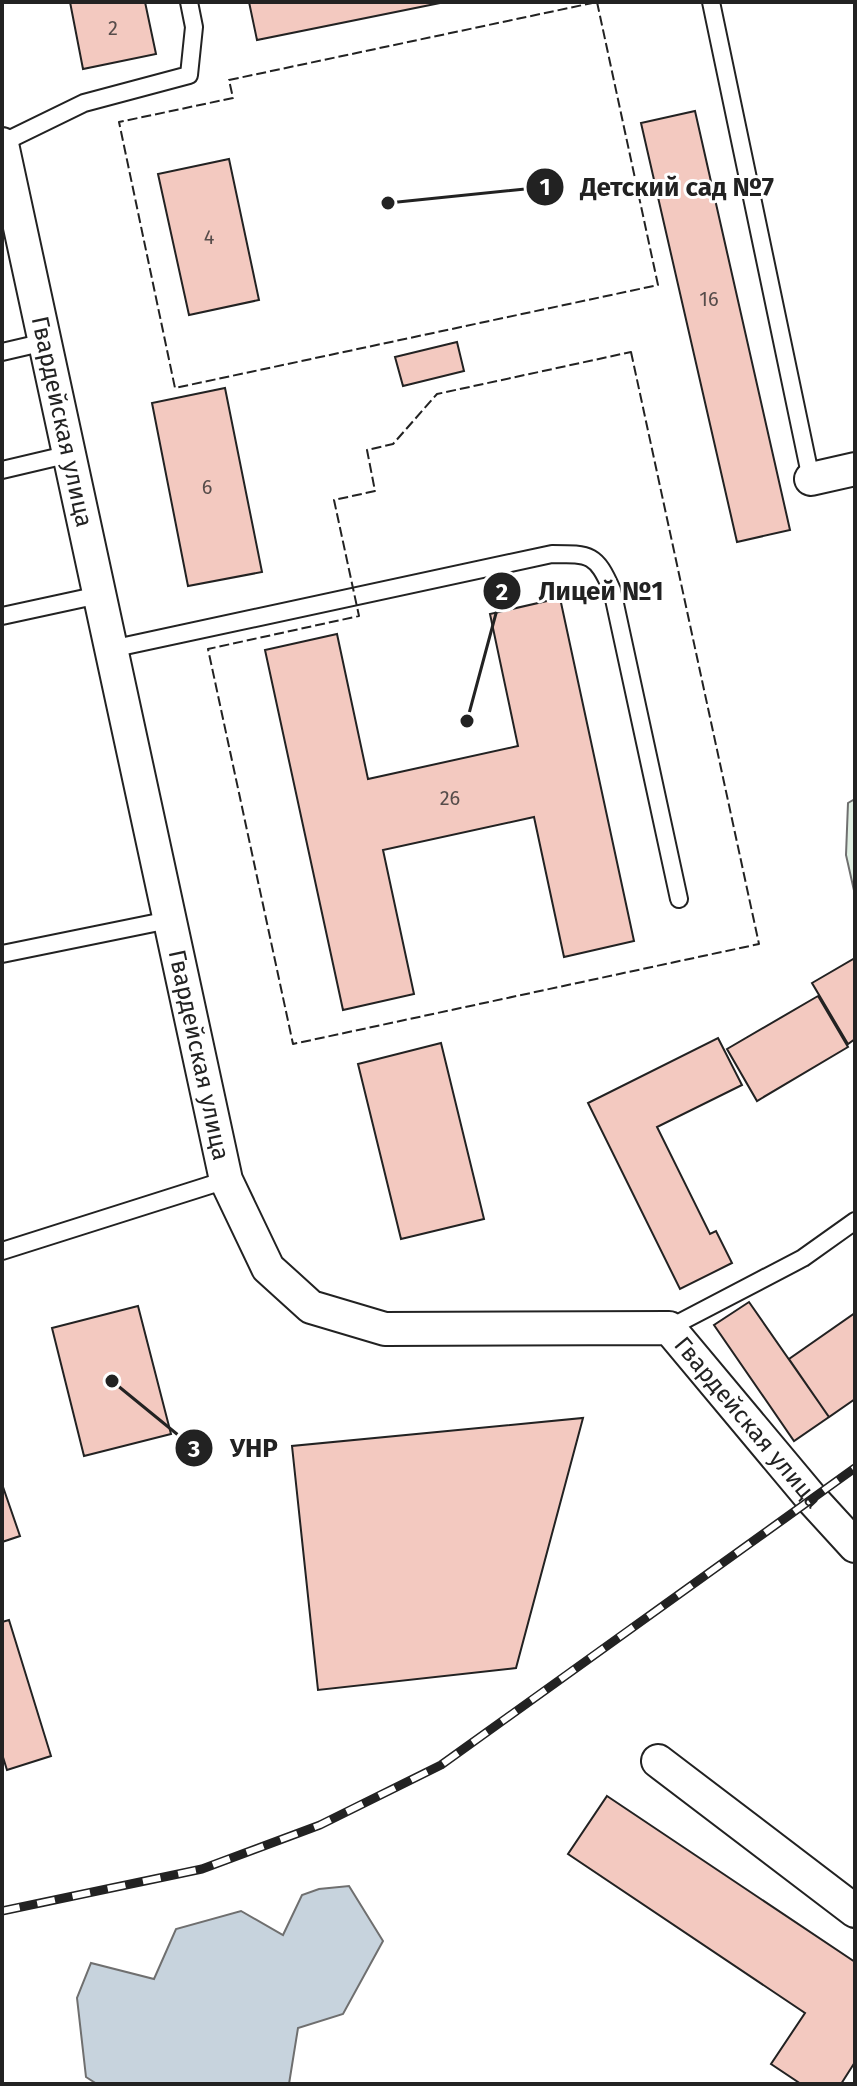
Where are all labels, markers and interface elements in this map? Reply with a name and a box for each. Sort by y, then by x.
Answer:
house number: 2 [108,16,118,40]
callout: Детский сад №7 [525,162,790,212]
text: Детский сад №7 [579,172,774,203]
text: 1 [539,173,551,201]
house number: 4 [204,225,215,249]
house number: 16 [699,287,719,311]
street label: Гвардейская улица [26,314,98,529]
house number: 6 [202,475,212,499]
callout: Лицей №1 [482,566,679,616]
text: Лицей №1 [539,576,663,607]
text: 2 [496,578,508,606]
house number: 26 [440,786,460,810]
street label: Гвардейская улица [163,947,235,1163]
street label: Гвардейская улица [668,1331,828,1514]
callout: УНР [174,1423,294,1473]
text: УНР [229,1433,278,1464]
text: 3 [187,1435,200,1463]

